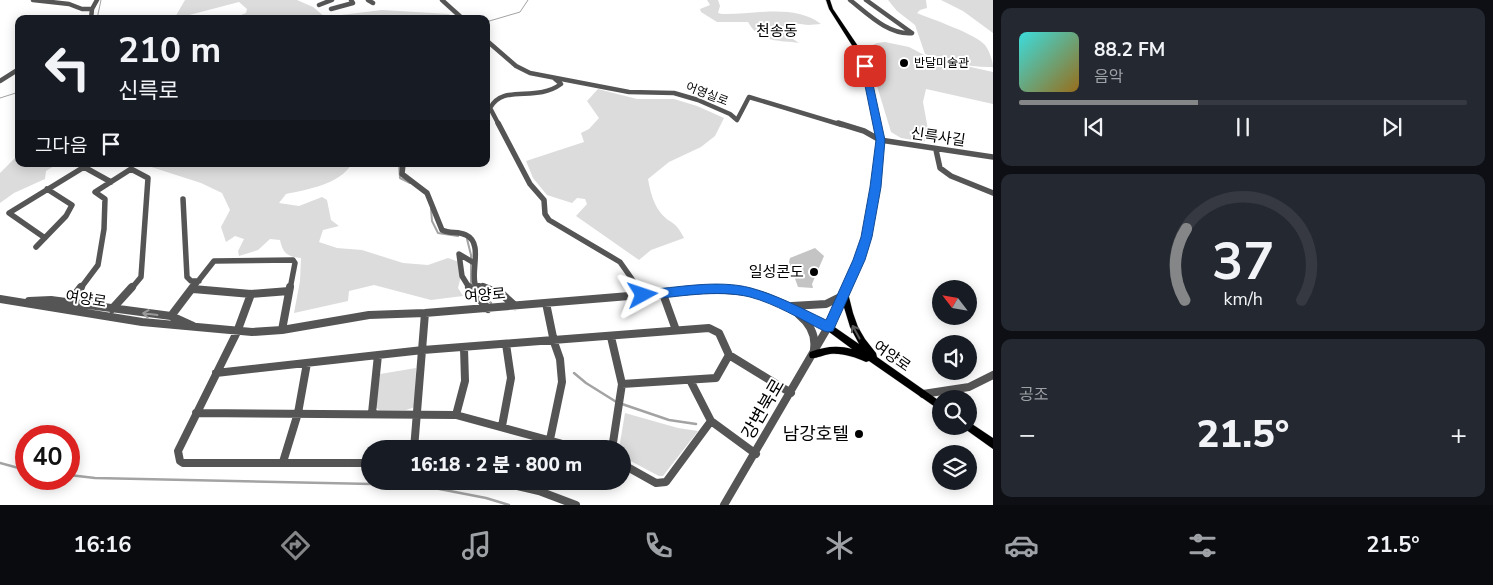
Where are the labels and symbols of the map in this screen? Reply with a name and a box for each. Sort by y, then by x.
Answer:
district label: 천송동 [756,21,798,41]
pin [844,45,886,87]
place label: 반달미술관 [914,55,969,71]
marker: 반달미술관 [898,57,910,69]
street label: 어영실로 [684,79,730,109]
street label: 신륵사길 [909,123,967,151]
place label: 일성콘도 [749,262,804,282]
marker: 일성콘도 [808,266,820,278]
position arrow [616,268,668,320]
north arrow [932,280,978,325]
street label: 여양로 [464,283,506,307]
street label: 여양로 [64,286,108,312]
one-way arrow [142,309,158,319]
one-way arrow [851,324,861,339]
street label: 여양로 [869,336,915,376]
street label: 강변북로 [736,374,790,444]
place label: 남강호텔 [783,422,849,446]
speed limit sign: 40 [15,425,80,490]
marker: 남강호텔 [853,428,865,440]

